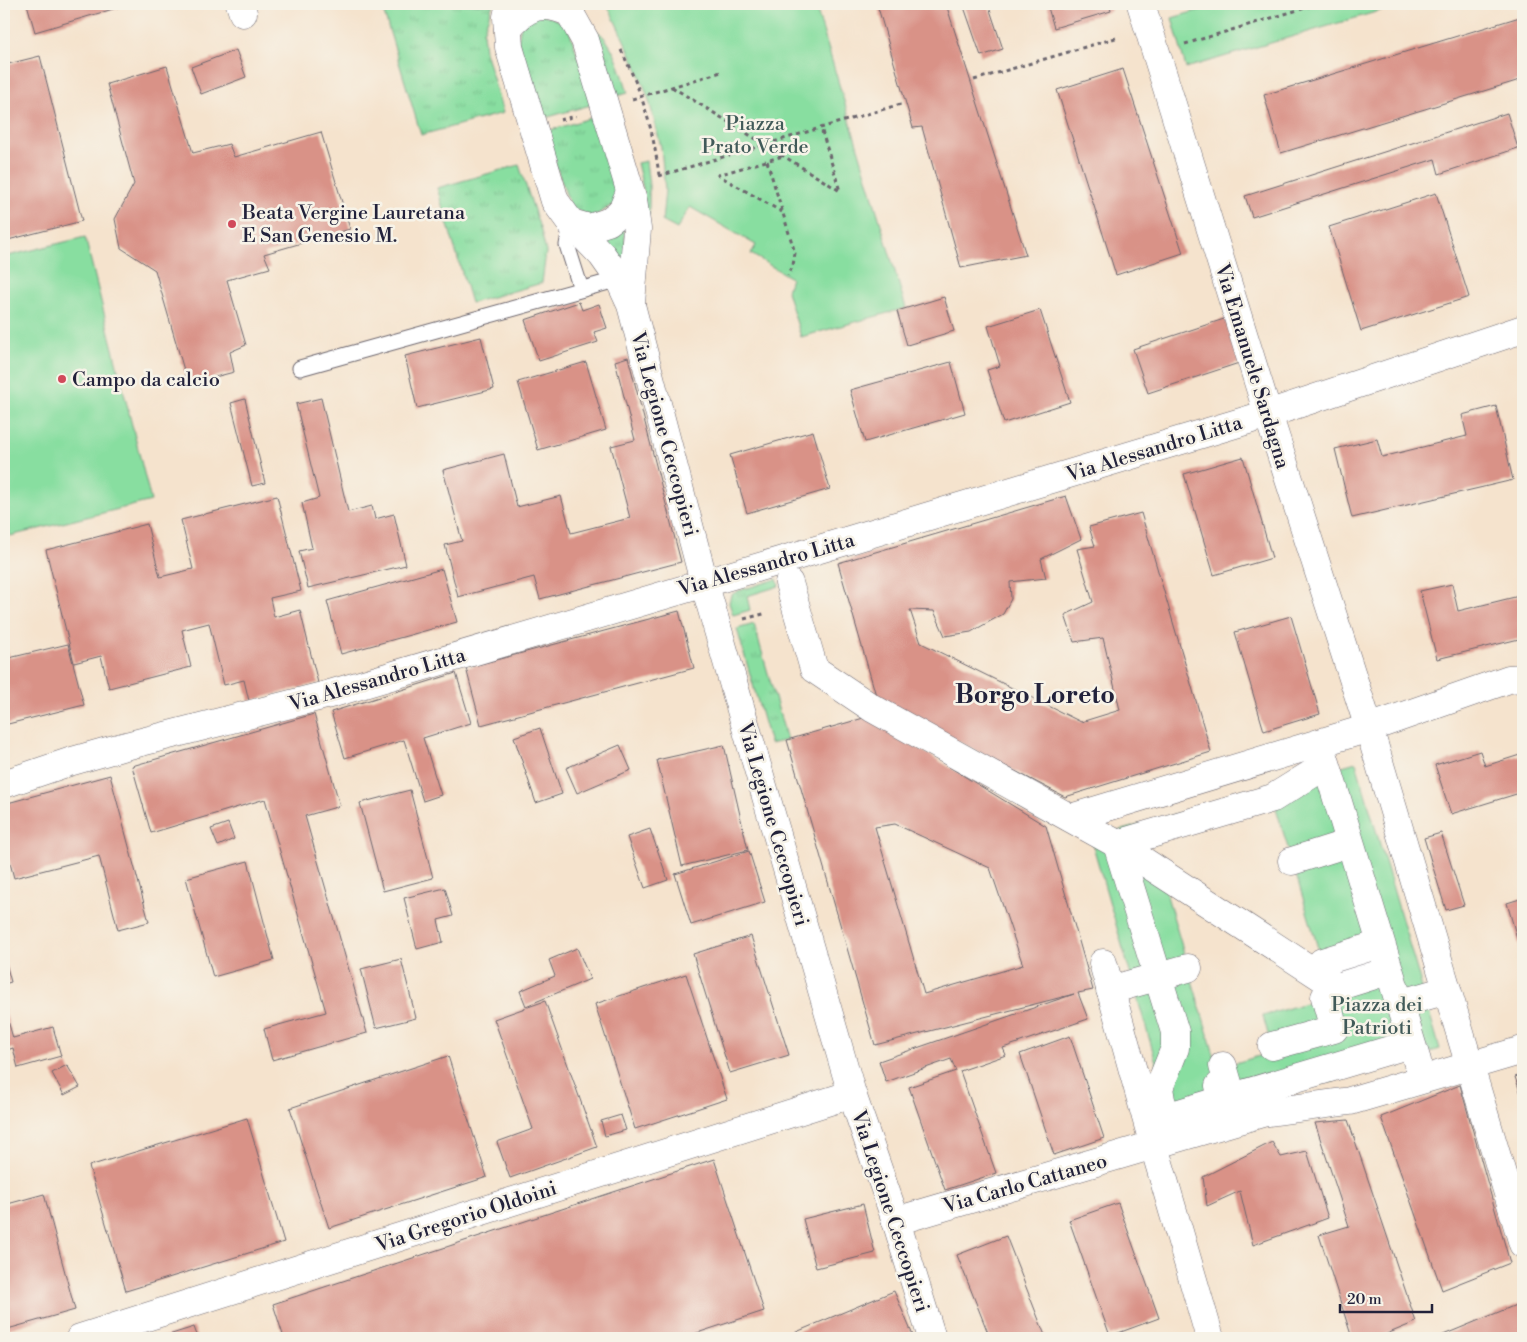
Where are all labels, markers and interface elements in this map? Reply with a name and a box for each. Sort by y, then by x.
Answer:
park label: Piazza Prato Verde [701,112,809,160]
place label: Beata Vergine Lauretana E San Genesio M. [241,201,466,249]
marker: Beata Vergine Lauretana E San Genesio M. [226,218,238,230]
street label: Via Emanuele Sardagna [1208,260,1295,473]
street label: Via Legione Ceccopieri [624,328,703,540]
place label: Campo da calcio [72,368,220,393]
marker: Campo da calcio [56,373,68,385]
street label: Via Alessandro Litta [1063,411,1246,488]
street label: Via Alessandro Litta [674,528,858,603]
street label: Via Alessandro Litta [285,643,469,718]
district label: Borgo Loreto [955,680,1115,711]
street label: Via Legione Ceccopieri [731,719,814,930]
park label: Piazza dei Patrioti [1331,993,1423,1041]
street label: Via Legione Ceccopieri [845,1106,934,1316]
street label: Via Carlo Cattaneo [940,1149,1110,1220]
street label: Via Gregorio Oldoini [372,1176,561,1259]
scale bar [1340,1282,1432,1314]
text: 20 m [1347,1290,1382,1309]

